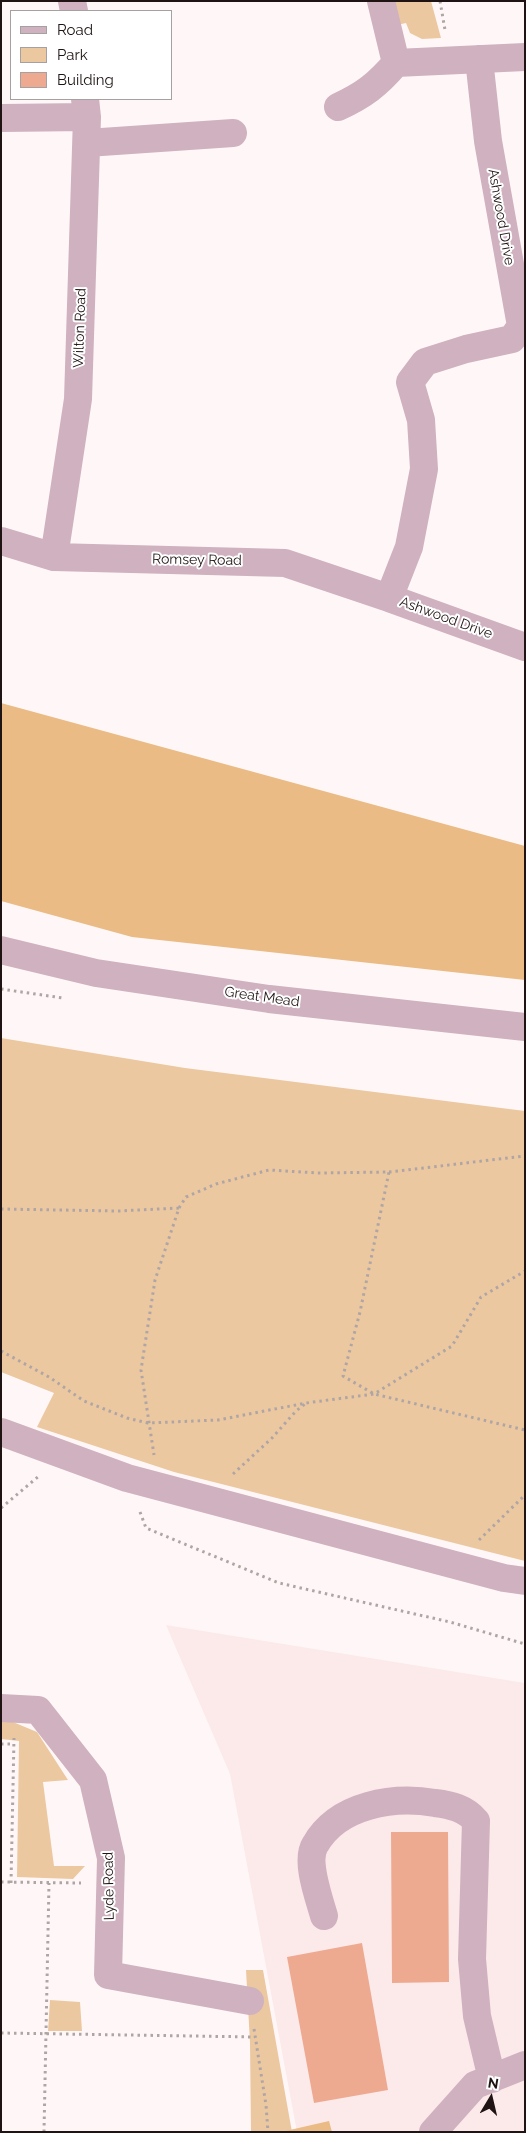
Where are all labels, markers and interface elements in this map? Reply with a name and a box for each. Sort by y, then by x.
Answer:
legend [10,10,172,100]
text: Road [57,21,93,39]
text: Park [57,46,88,64]
text: Building [57,71,114,89]
street label: Ashwood Drive [484,167,518,267]
street label: Wilton Road [70,288,90,368]
street label: Romsey Road [152,551,242,569]
street label: Ashwood Drive [397,593,495,643]
street label: Great Mead [223,983,301,1011]
street label: Lyde Road [100,1852,118,1920]
north arrow [466,2073,516,2123]
text: N [487,2074,500,2092]

